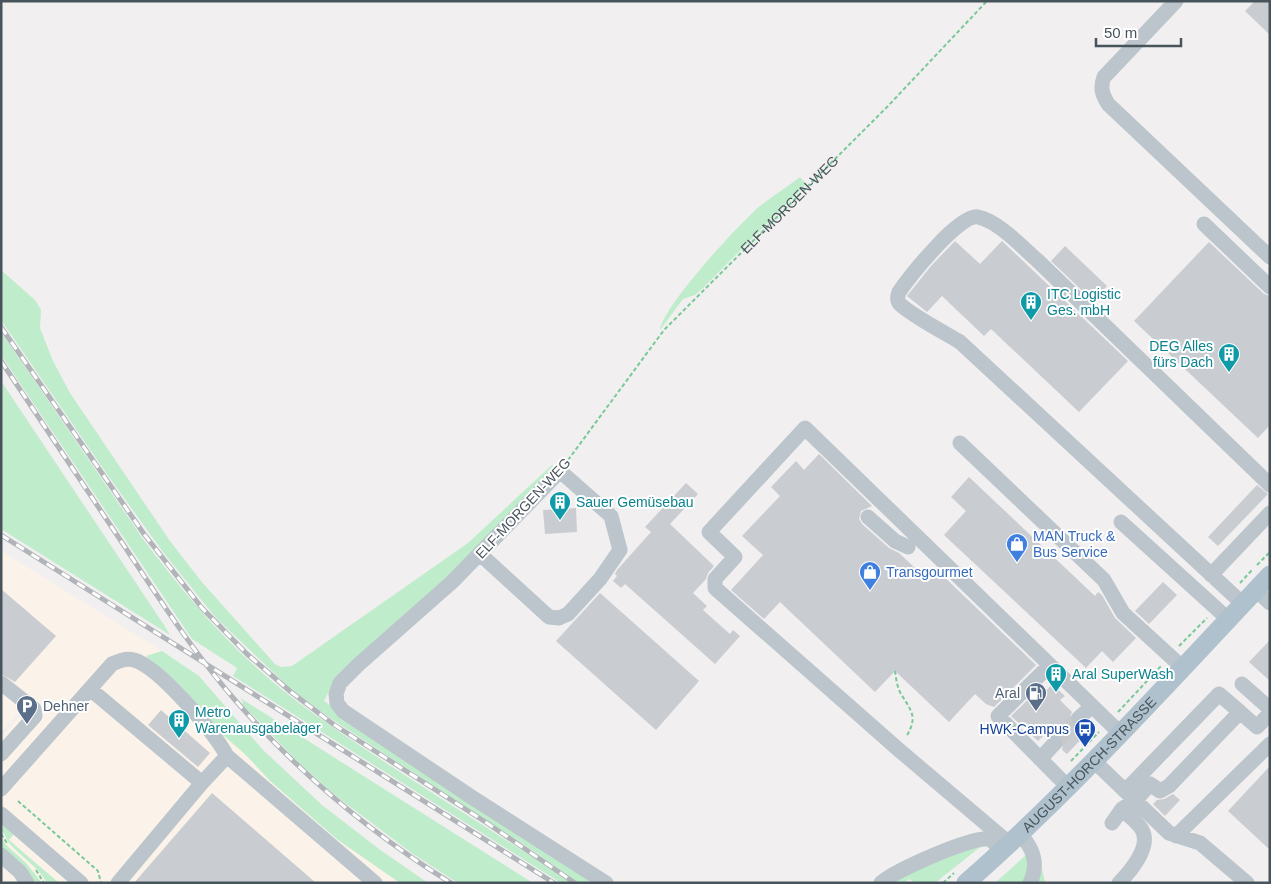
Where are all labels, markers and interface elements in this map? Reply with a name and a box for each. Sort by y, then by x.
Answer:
scale bar [1096,15,1181,47]
text: 50 m [1104,24,1137,41]
street label: ELF-MORGEN-WEG [737,152,842,257]
place label: ITC Logistic Ges. mbH [1047,286,1121,318]
building icon: ITC Logistic Ges. mbH [1019,290,1043,321]
place label: DEG Alles fürs Dach [1149,338,1213,370]
building icon: DEG Alles fürs Dach [1217,342,1241,373]
street label: ELF-MORGEN-WEG [472,454,574,562]
building icon: Sauer Gemüsebau [548,490,572,521]
place label: Sauer Gemüsebau [576,494,694,510]
place label: MAN Truck & Bus Service [1033,528,1116,560]
shop icon: MAN Truck & Bus Service [1005,532,1029,563]
shop icon: Transgourmet [858,560,882,591]
place label: Transgourmet [886,564,973,580]
building icon: Aral SuperWash [1044,662,1068,693]
place label: Aral SuperWash [1072,666,1173,682]
fuel station icon: Aral [1024,681,1048,712]
place label: Aral [995,685,1020,701]
street label: AUGUST-HORCH-STRASSE [1019,693,1159,835]
parking icon: Dehner [15,694,39,725]
place label: Dehner [43,698,89,714]
place label: Metro Warenausgabelager [195,704,321,736]
building icon: Metro Warenausgabelager [167,708,191,739]
bus stop icon: HWK-Campus [1073,717,1097,748]
place label: HWK-Campus [980,721,1069,737]

